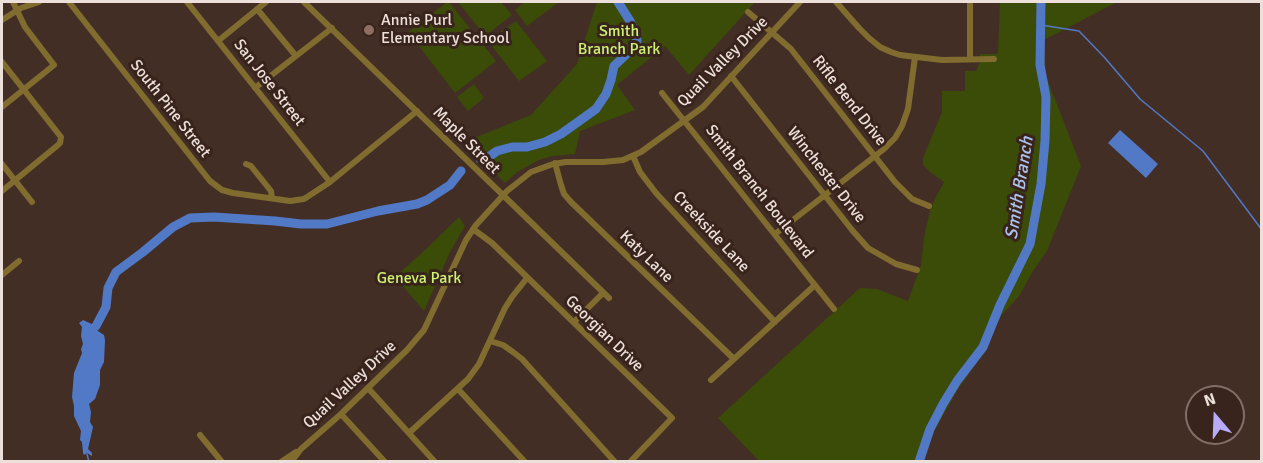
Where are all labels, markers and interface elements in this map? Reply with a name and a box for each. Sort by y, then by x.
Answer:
place label: Annie Purl Elementary School [381,11,510,49]
street label: Quail Valley Drive [674,13,772,111]
park label: Smith Branch Park [578,22,660,60]
marker: Annie Purl Elementary School [362,23,376,37]
street label: San Jose Street [229,36,309,130]
street label: Rifle Bend Drive [808,52,890,150]
street label: South Pine Street [126,56,214,162]
street label: Maple Street [428,103,504,179]
street label: Smith Branch Boulevard [701,121,817,263]
street label: Winchester Drive [783,123,869,227]
water label: Smith Branch [1001,135,1039,241]
street label: Creekside Lane [669,188,753,276]
street label: Katy Lane [615,227,677,287]
park label: Geneva Park [377,269,461,289]
street label: Georgian Drive [561,292,647,376]
street label: Quail Valley Drive [299,337,401,433]
north arrow [1185,385,1245,445]
text: N [1201,389,1218,411]

